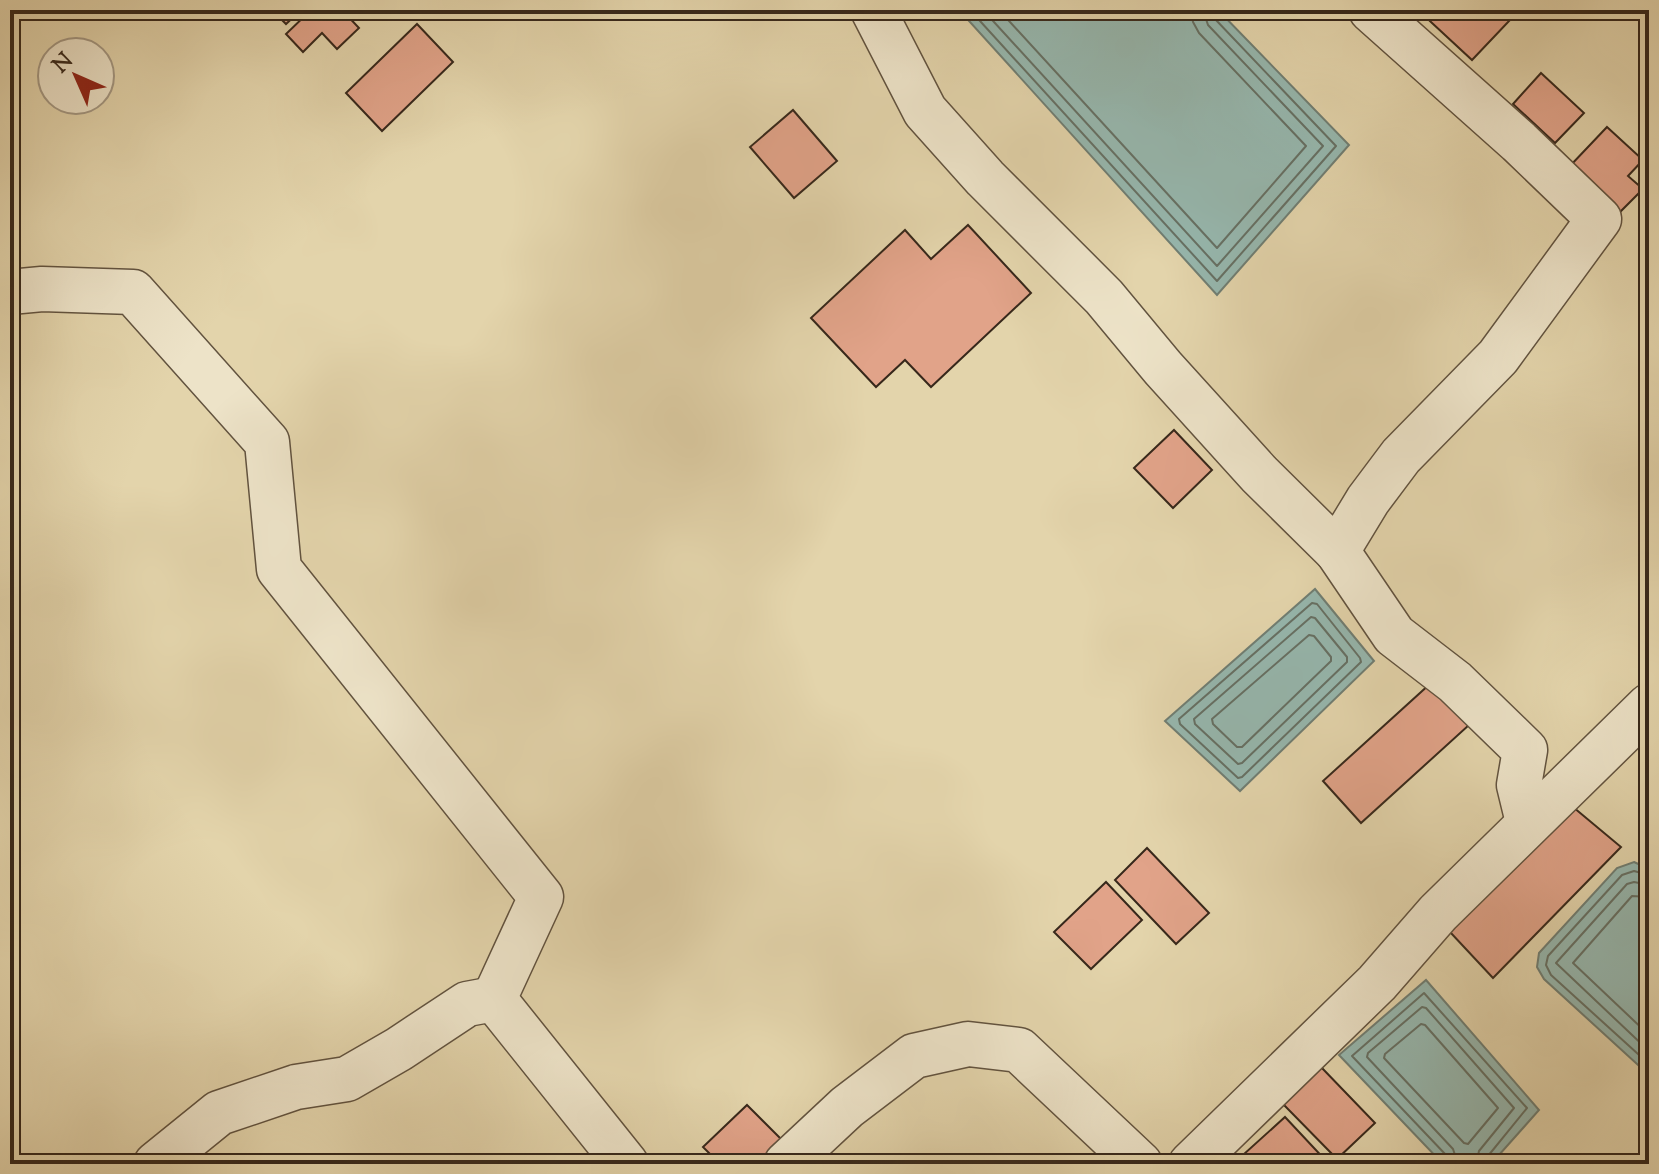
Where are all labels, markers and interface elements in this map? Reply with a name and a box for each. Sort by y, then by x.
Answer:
north arrow [36,36,116,116]
text: N [46,46,82,82]

